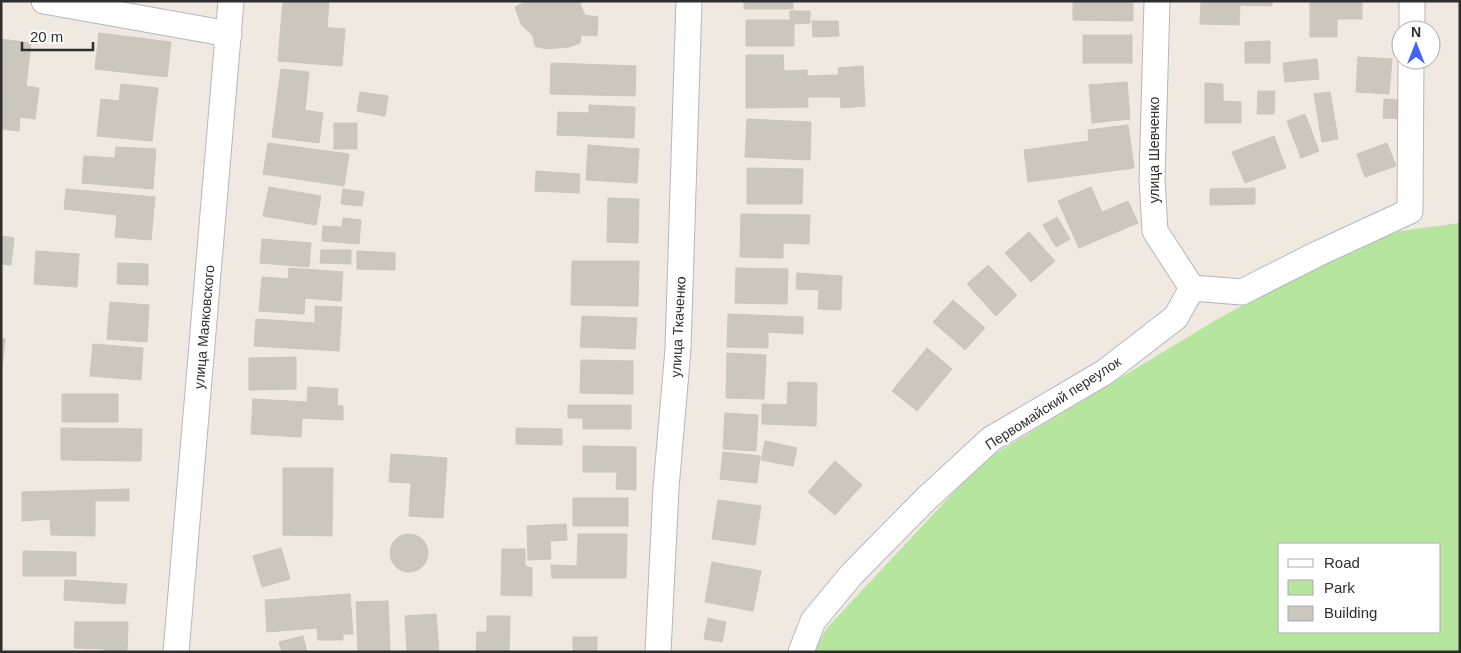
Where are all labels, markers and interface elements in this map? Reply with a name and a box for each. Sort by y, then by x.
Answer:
scale bar [22,20,94,52]
north arrow [1391,20,1441,70]
text: N [1411,24,1421,40]
text: 20 m [30,28,63,45]
street label: улица Шевченко [1146,96,1162,203]
street label: улица Маяковского [191,264,217,390]
street label: улица Ткаченко [667,276,689,378]
street label: Первомайский переулок [982,353,1124,453]
legend [1278,543,1441,633]
text: Road [1324,554,1360,571]
text: Park [1324,579,1355,596]
text: Building [1324,604,1377,621]

